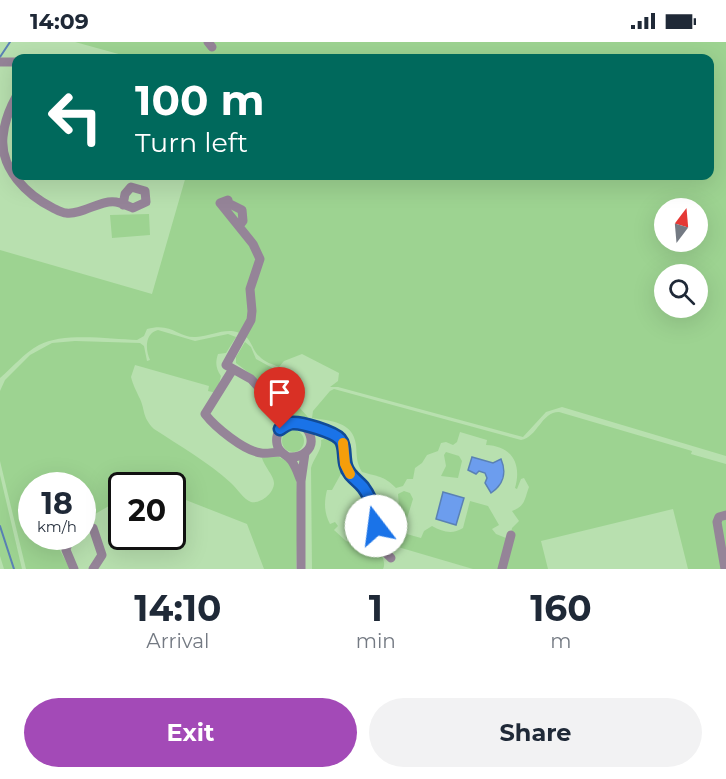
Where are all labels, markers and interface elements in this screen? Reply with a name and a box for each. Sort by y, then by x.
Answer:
text: 14:09 [30,8,89,35]
text: 100 m [135,74,264,126]
icon: left [36,78,114,156]
text: Turn left [135,126,248,159]
north arrow [654,198,708,252]
map controls [654,198,708,318]
button: search [654,264,708,318]
pin [254,367,305,429]
icon: arrive [263,376,296,409]
speed limit sign: 20 [108,472,186,550]
text: 18 [41,485,73,522]
position arrow [344,494,408,558]
text: km/h [37,517,77,536]
text: 14:10 [134,586,221,630]
text: 1 [369,586,383,630]
text: 160 [530,586,592,630]
text: Arrival [146,629,209,653]
text: min [356,629,396,653]
text: m [550,629,572,653]
button: Exit [24,698,357,767]
button: Share [369,698,702,767]

